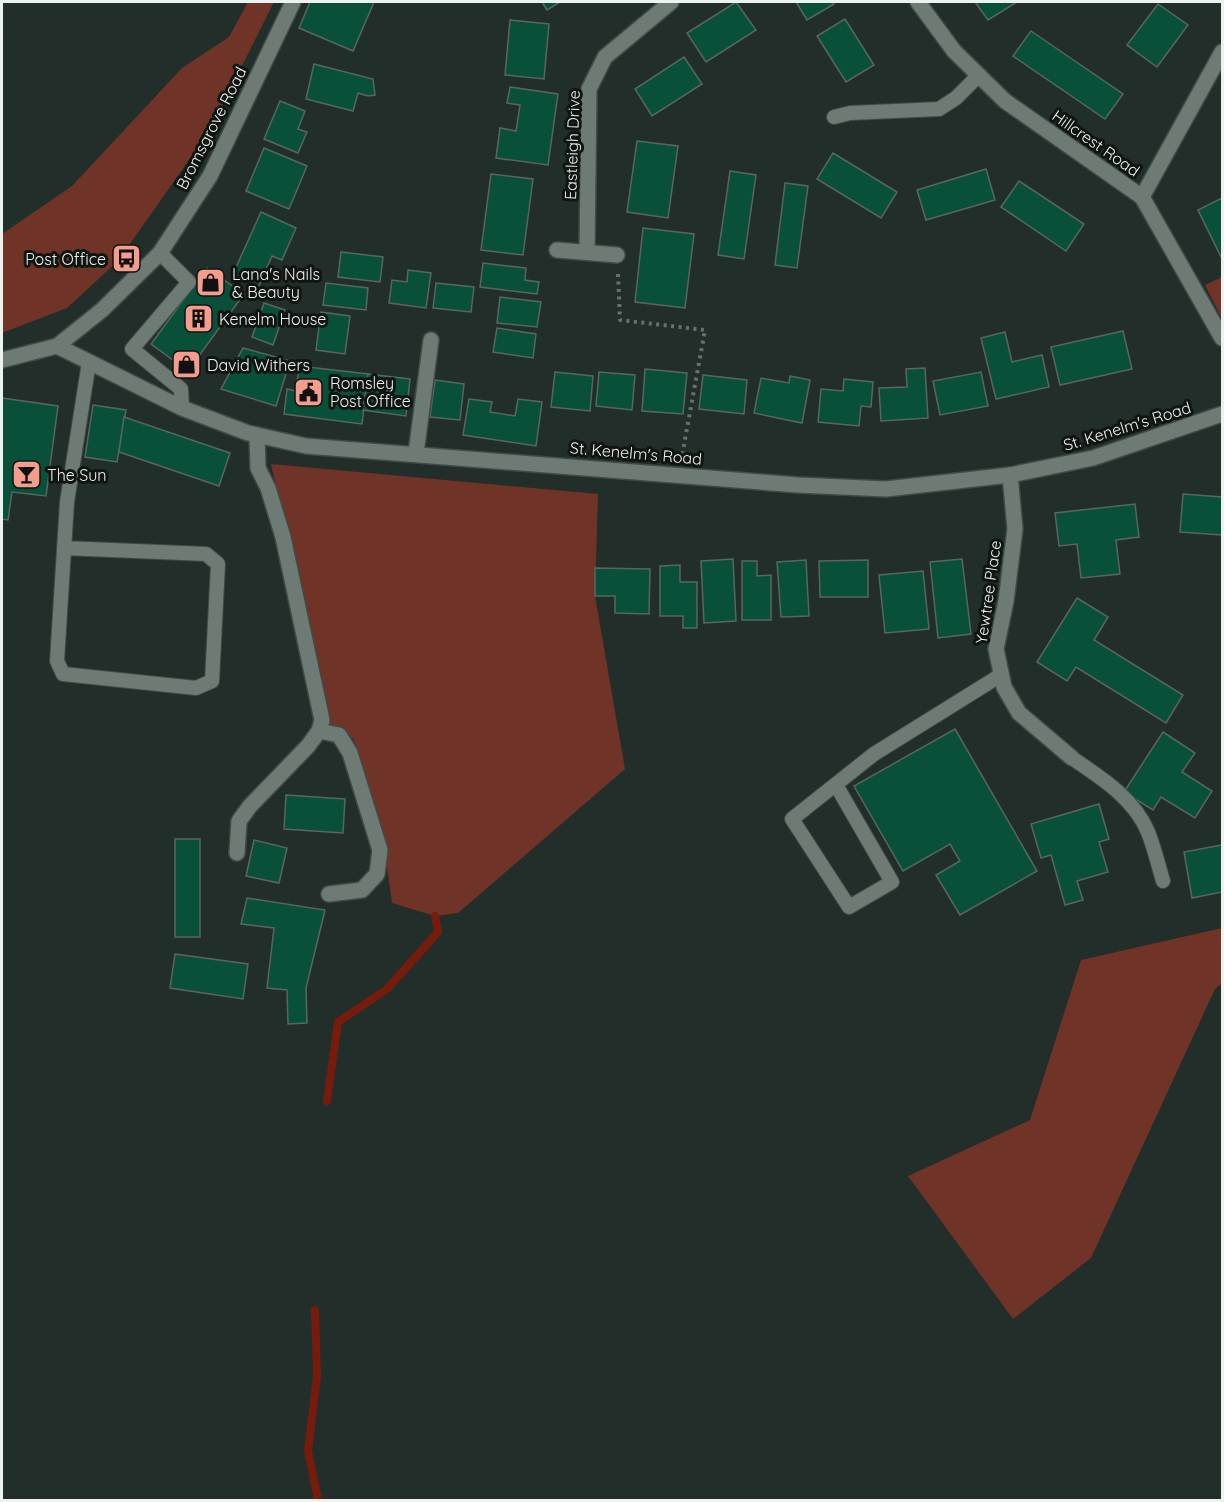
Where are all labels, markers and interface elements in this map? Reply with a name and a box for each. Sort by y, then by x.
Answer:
street label: Bromsgrove Road [171,63,251,193]
street label: Eastleigh Drive [560,90,584,200]
street label: Hillcrest Road [1048,105,1144,181]
bus stop icon: Post Office [111,243,143,275]
place label: Post Office [25,249,106,269]
place label: Lana's Nails & Beauty [232,264,320,302]
shop icon: Lana's Nails & Beauty [195,267,227,299]
building icon: Kenelm House [182,303,214,335]
place label: Kenelm House [219,309,326,329]
shop icon: David Withers [170,349,202,381]
place label: David Withers [207,355,310,375]
place label: Romsley Post Office [330,373,411,411]
public building icon: Romsley Post Office [293,376,325,408]
street label: St. Kenelm's Road [1061,397,1193,455]
street label: St. Kenelm's Road [569,437,703,469]
bar icon: The Sun [10,459,42,491]
place label: The Sun [47,465,107,485]
street label: Yewtree Place [971,539,1005,645]

